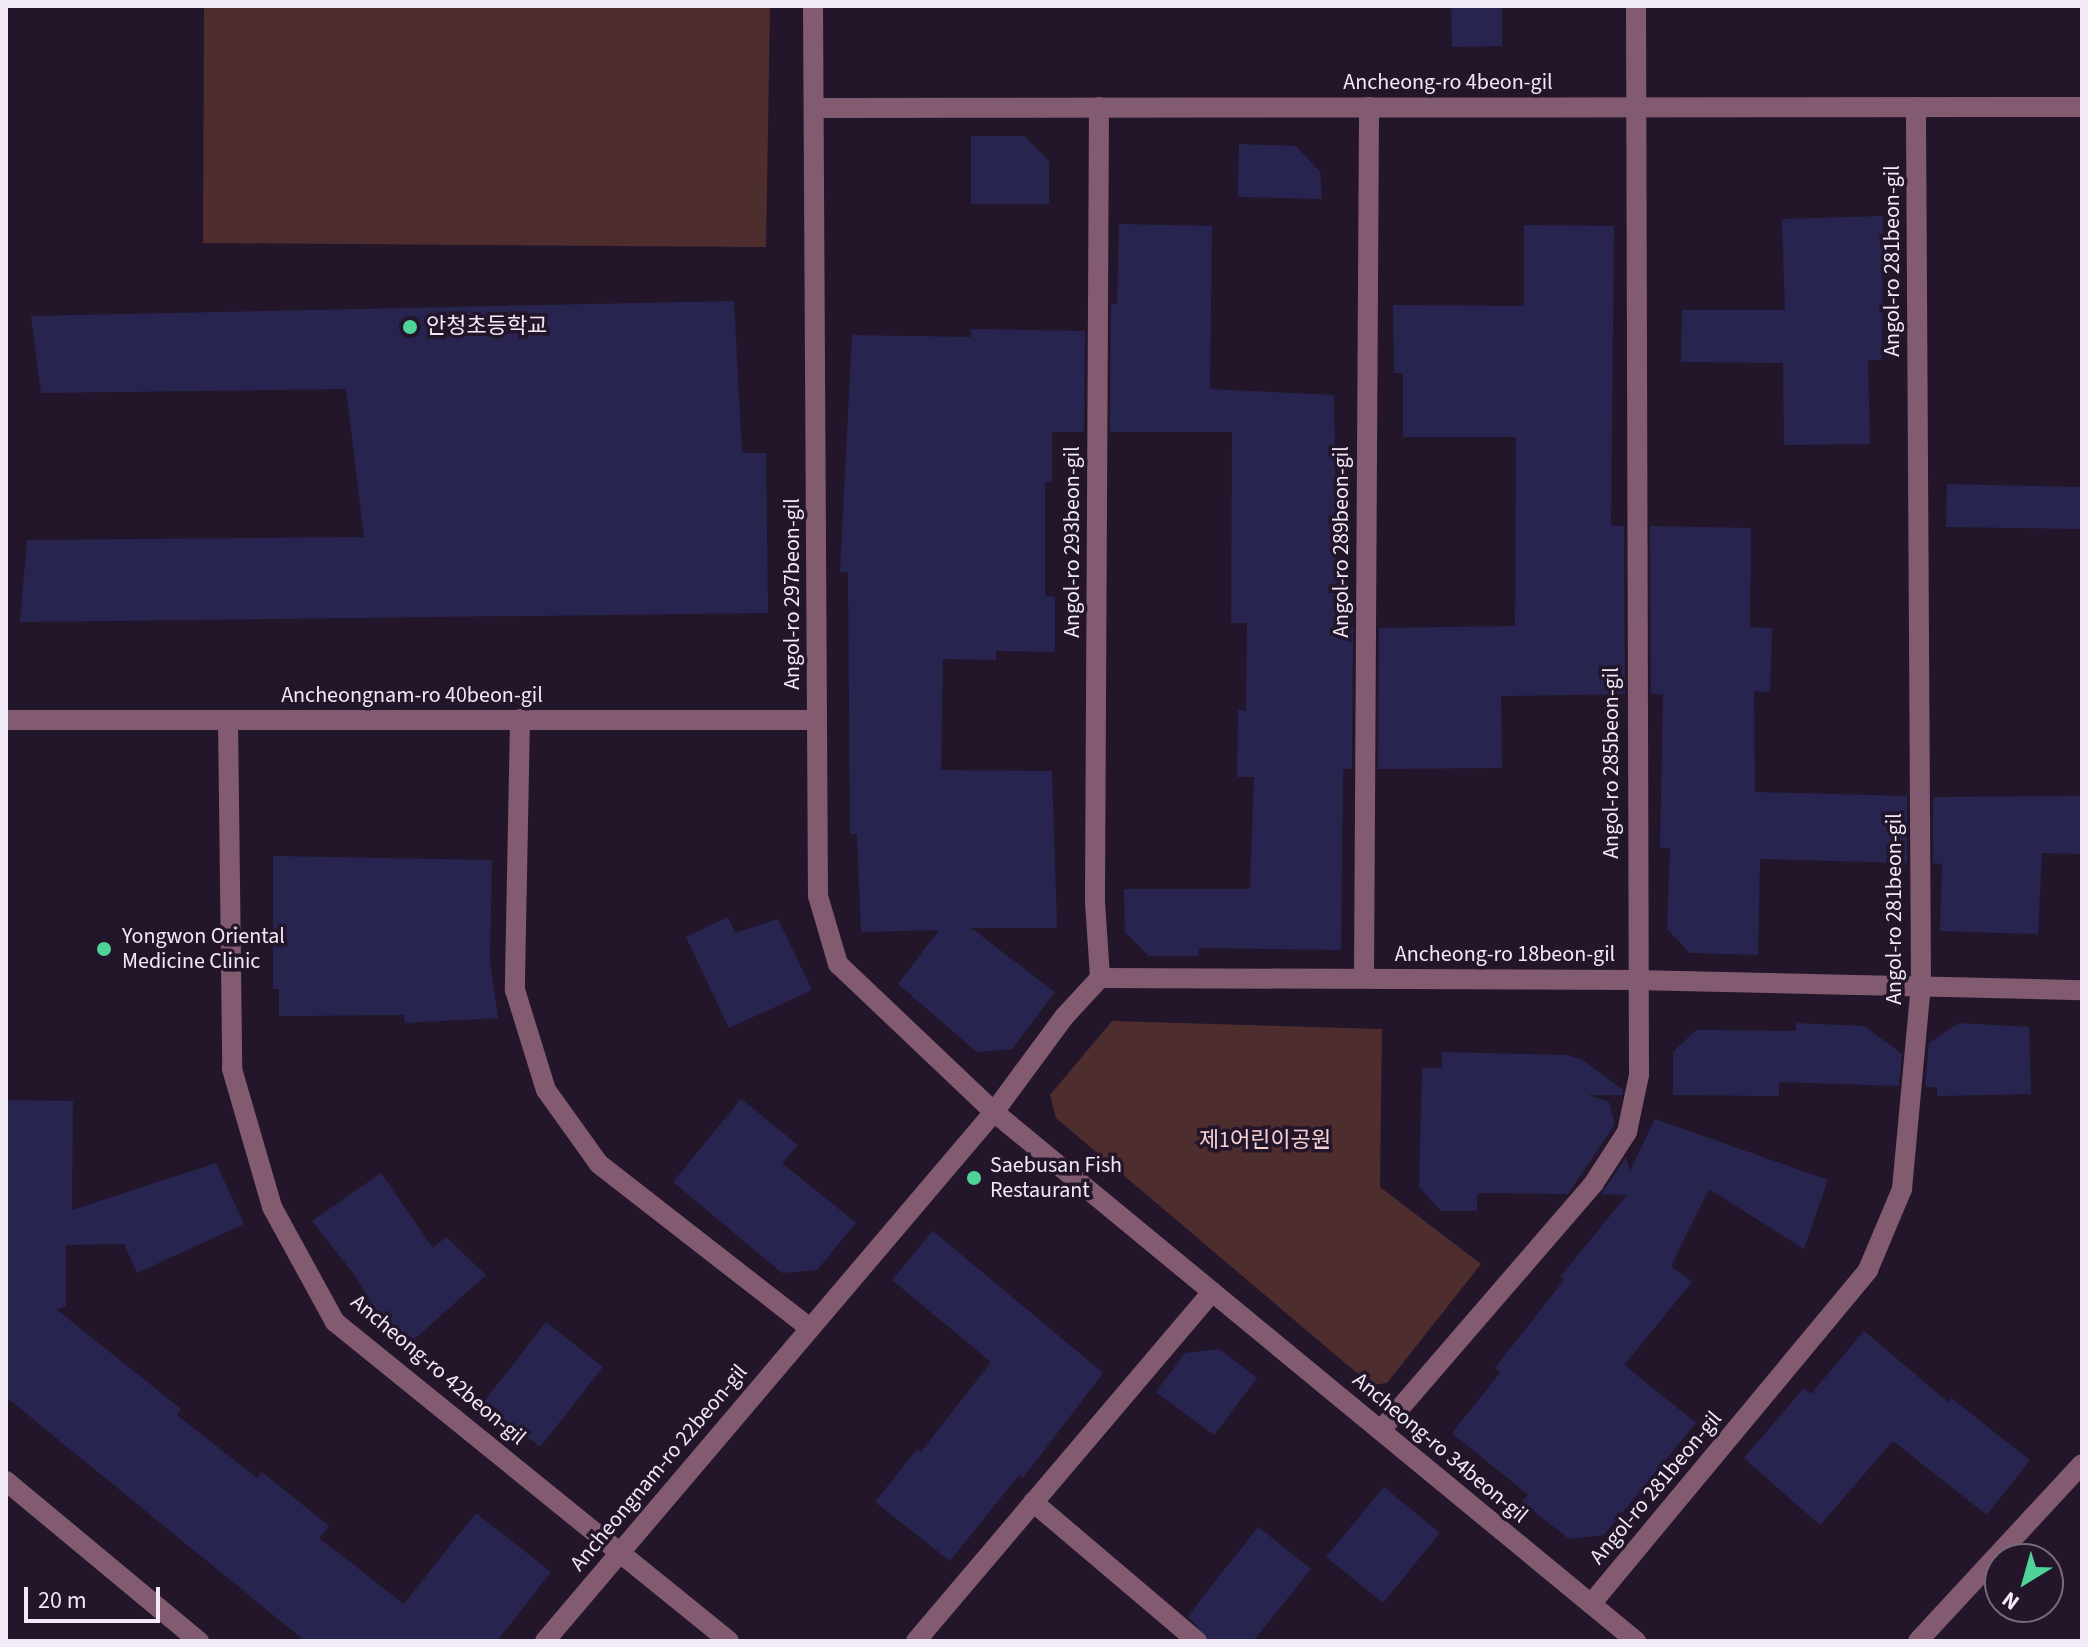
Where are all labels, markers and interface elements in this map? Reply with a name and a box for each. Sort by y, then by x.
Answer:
street label: Ancheong-ro 4beon-gil [1343,70,1553,96]
street label: Angol-ro 281beon-gil [1880,165,1906,357]
place label: 안청초등학교 [426,314,547,340]
marker: 안청초등학교 [401,318,419,336]
street label: Angol-ro 293beon-gil [1060,446,1086,638]
street label: Angol-ro 289beon-gil [1329,446,1355,638]
street label: Angol-ro 297beon-gil [780,498,806,690]
street label: Angol-ro 285beon-gil [1599,667,1625,859]
street label: Ancheongnam-ro 40beon-gil [281,683,543,709]
street label: Angol-ro 281beon-gil [1882,813,1908,1005]
place label: Yongwon Oriental Medicine Clinic [122,923,285,974]
marker: Yongwon Oriental Medicine Clinic [93,938,115,960]
street label: Ancheong-ro 18beon-gil [1395,942,1615,968]
park label: 제1어린이공원 [1199,1128,1331,1154]
place label: Saebusan Fish Restaurant [990,1152,1122,1204]
marker: Saebusan Fish Restaurant [965,1169,983,1187]
street label: Ancheong-ro 42beon-gil [345,1289,531,1451]
street label: Ancheongnam-ro 22beon-gil [565,1359,753,1577]
street label: Ancheong-ro 34beon-gil [1347,1367,1533,1529]
street label: Angol-ro 281beon-gil [1584,1406,1728,1570]
north arrow [1984,1543,2064,1623]
scale bar [28,1571,164,1621]
text: 20 m [38,1583,87,1618]
text: N [1995,1583,2026,1618]

